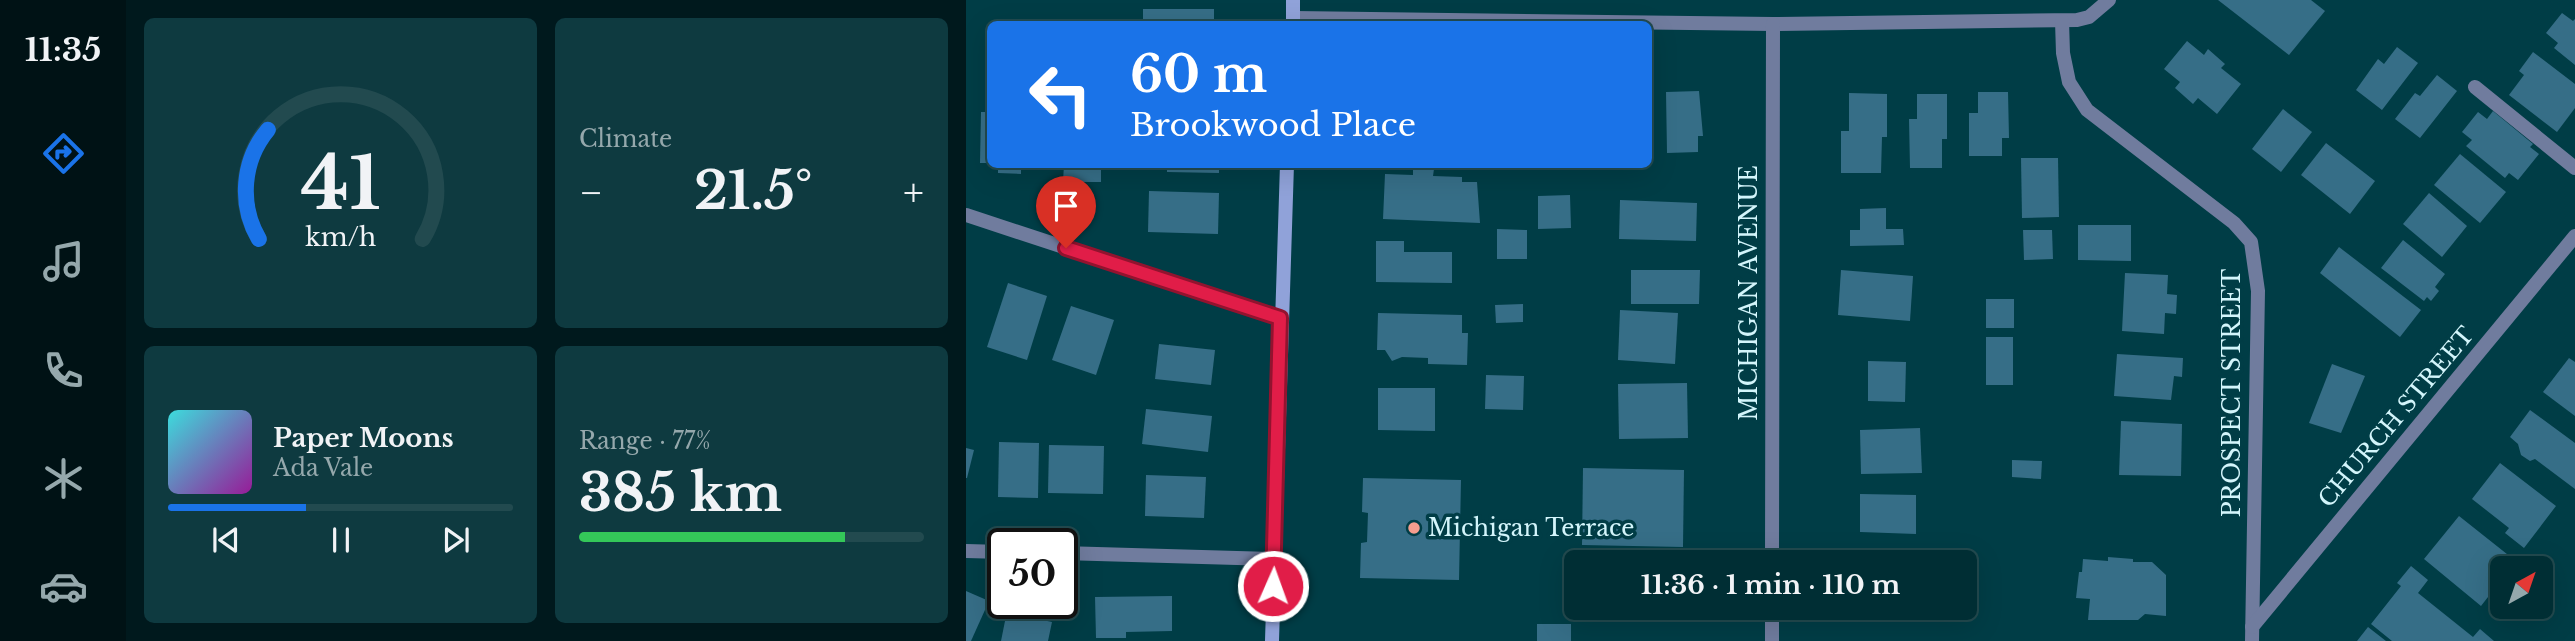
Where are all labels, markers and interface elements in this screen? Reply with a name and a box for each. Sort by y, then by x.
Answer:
text: 11:35 [25,30,101,70]
text: 60 m [1130,44,1267,105]
icon: left [1015,49,1106,140]
text: Brookwood Place [1130,105,1416,145]
text: Climate [579,125,672,153]
icon: directions [39,129,88,178]
text: 41 [300,138,381,229]
text: 21.5° [694,159,812,223]
street label: MICHIGAN AVENUE [1735,165,1763,421]
text: − [579,169,603,216]
text: + [903,169,924,216]
pin [1036,176,1096,248]
icon: arrive [1047,187,1085,225]
text: km/h [305,222,376,253]
icon: music [39,237,88,286]
street label: PROSPECT STREET [2218,268,2246,517]
street label: CHURCH STREET [2312,321,2480,513]
icon: phone [39,346,88,395]
text: Paper Moons [273,422,454,454]
text: Range · 77% [579,427,711,455]
icon: climate [39,454,88,503]
text: Ada Vale [273,454,373,482]
text: 385 km [579,461,782,525]
place label: Michigan Terrace [1428,514,1635,542]
marker: Michigan Terrace [1406,520,1422,536]
icon: previous [207,521,245,559]
icon: pause [322,521,360,559]
icon: next [437,521,475,559]
speed limit sign: 50 [987,528,1078,619]
position arrow [1236,549,1310,623]
north arrow [2490,556,2553,620]
map controls [2490,556,2553,619]
icon: car [39,562,88,611]
text: 11:36 · 1 min · 110 m [1641,569,1900,601]

